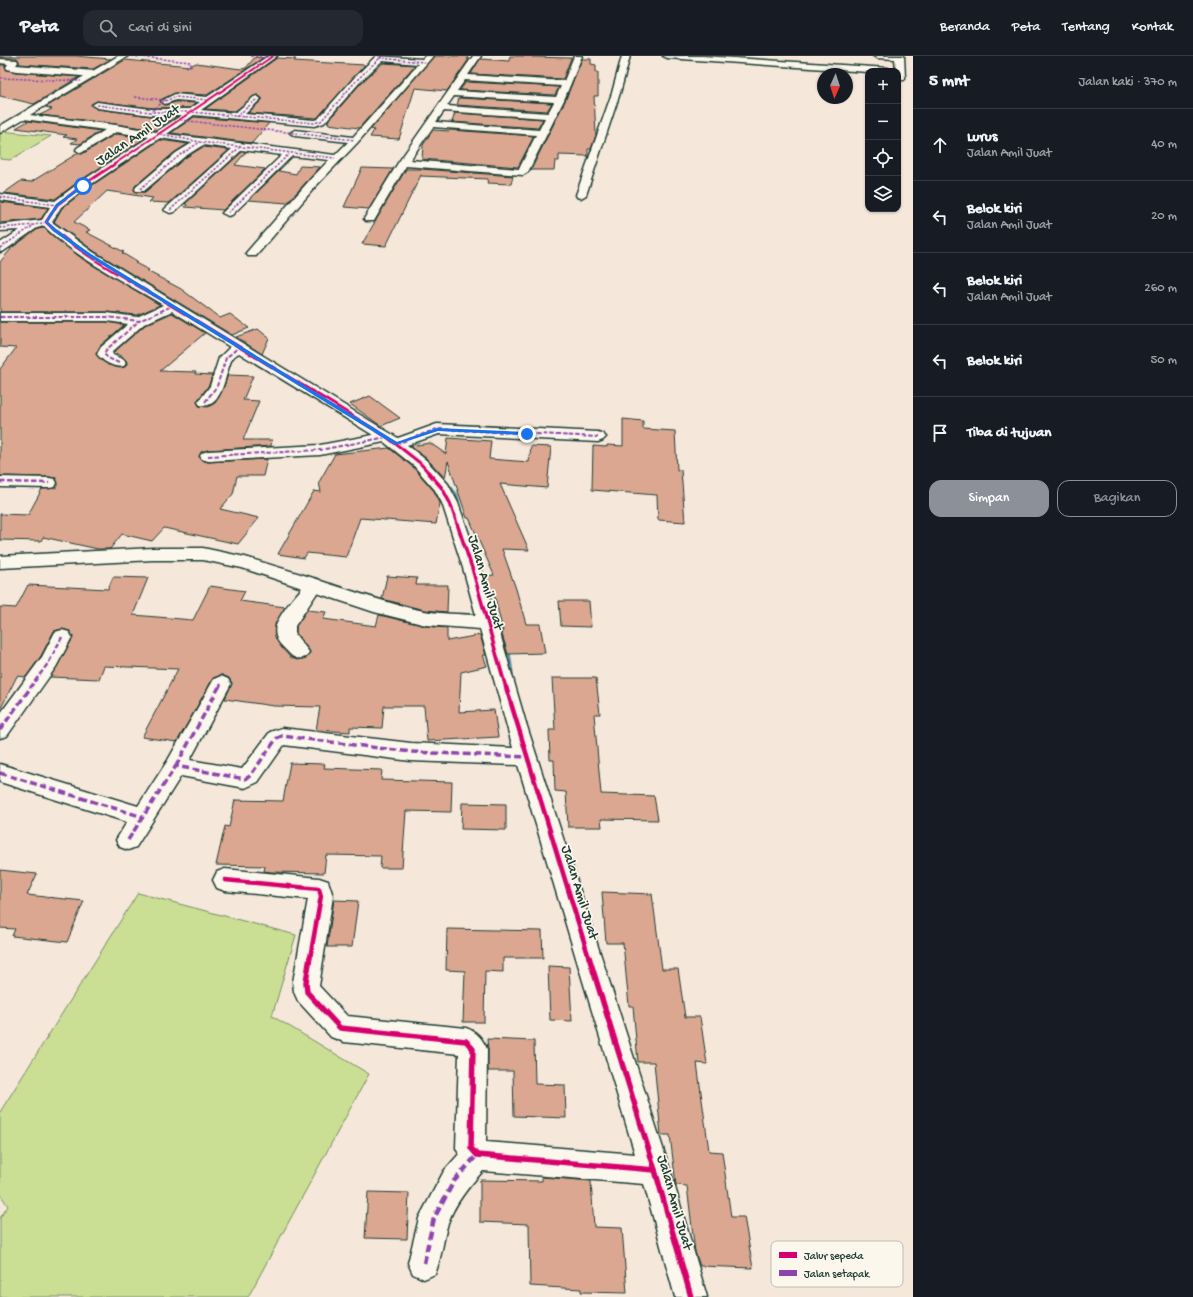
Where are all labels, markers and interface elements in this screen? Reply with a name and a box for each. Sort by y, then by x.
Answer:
search box [83,10,363,46]
text: Peta [20,16,59,39]
icon: search [97,17,119,39]
text: Cari di sini [129,19,192,37]
text: Beranda [940,19,990,36]
text: Peta [1012,19,1040,36]
text: Tentang [1062,19,1110,36]
text: Kontak [1132,19,1173,36]
north arrow [817,68,853,104]
map controls [865,68,901,212]
button: + [865,68,901,104]
text: 5 mnt [929,72,969,92]
text: Jalan kaki · 370 m [1078,75,1177,90]
street label: Jalan Amil Juat [93,100,185,170]
button: − [865,104,901,140]
text: Lurus [967,128,997,146]
icon: ahead [929,134,951,156]
text: 40 m [1151,137,1177,152]
button: locate [865,140,901,176]
text: Jalan Amil Juat [967,146,1052,161]
button: layers [865,176,901,212]
route start [74,177,92,195]
text: Belok kiri [967,200,1022,218]
icon: left [929,206,951,228]
text: 20 m [1151,209,1177,224]
text: Jalan Amil Juat [967,218,1052,233]
text: Belok kiri [967,272,1022,290]
icon: left [929,278,951,300]
text: 260 m [1144,281,1177,296]
text: Jalan Amil Juat [967,290,1052,305]
icon: left [929,350,951,372]
text: Belok kiri [967,352,1022,370]
text: 50 m [1150,353,1177,368]
icon: arrive [929,422,951,444]
text: Tiba di tujuan [967,424,1051,442]
route end [518,425,536,443]
button: Simpan [929,480,1049,517]
button: Bagikan [1057,480,1177,517]
street label: Jalan Amil Juat [463,533,508,634]
street label: Jalan Amil Juat [556,843,603,944]
street label: Jalan Amil Juat [652,1153,697,1254]
legend [771,1241,903,1287]
text: Jalur sepeda [804,1251,864,1263]
text: Jalan setapak [804,1269,870,1281]

